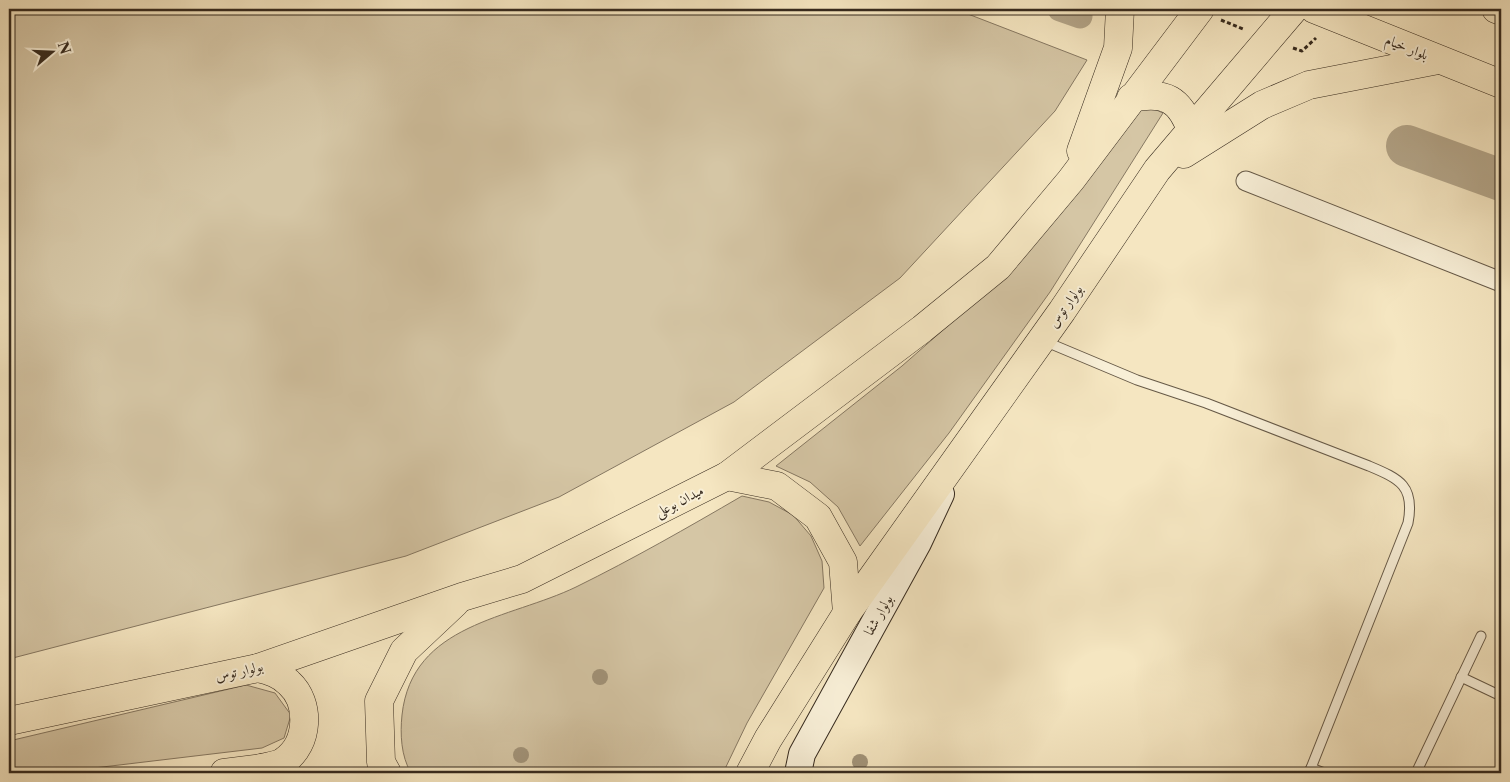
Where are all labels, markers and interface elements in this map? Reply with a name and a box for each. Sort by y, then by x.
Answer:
north arrow [28,28,78,78]
street label: بلوار خیام [1381,30,1432,68]
text: N [54,39,75,56]
street label: بولوار توس [1044,281,1086,331]
street label: میدان بوعلی [652,481,707,522]
street label: بولوار شفا [860,591,897,638]
street label: بولوار توس [213,657,265,685]

